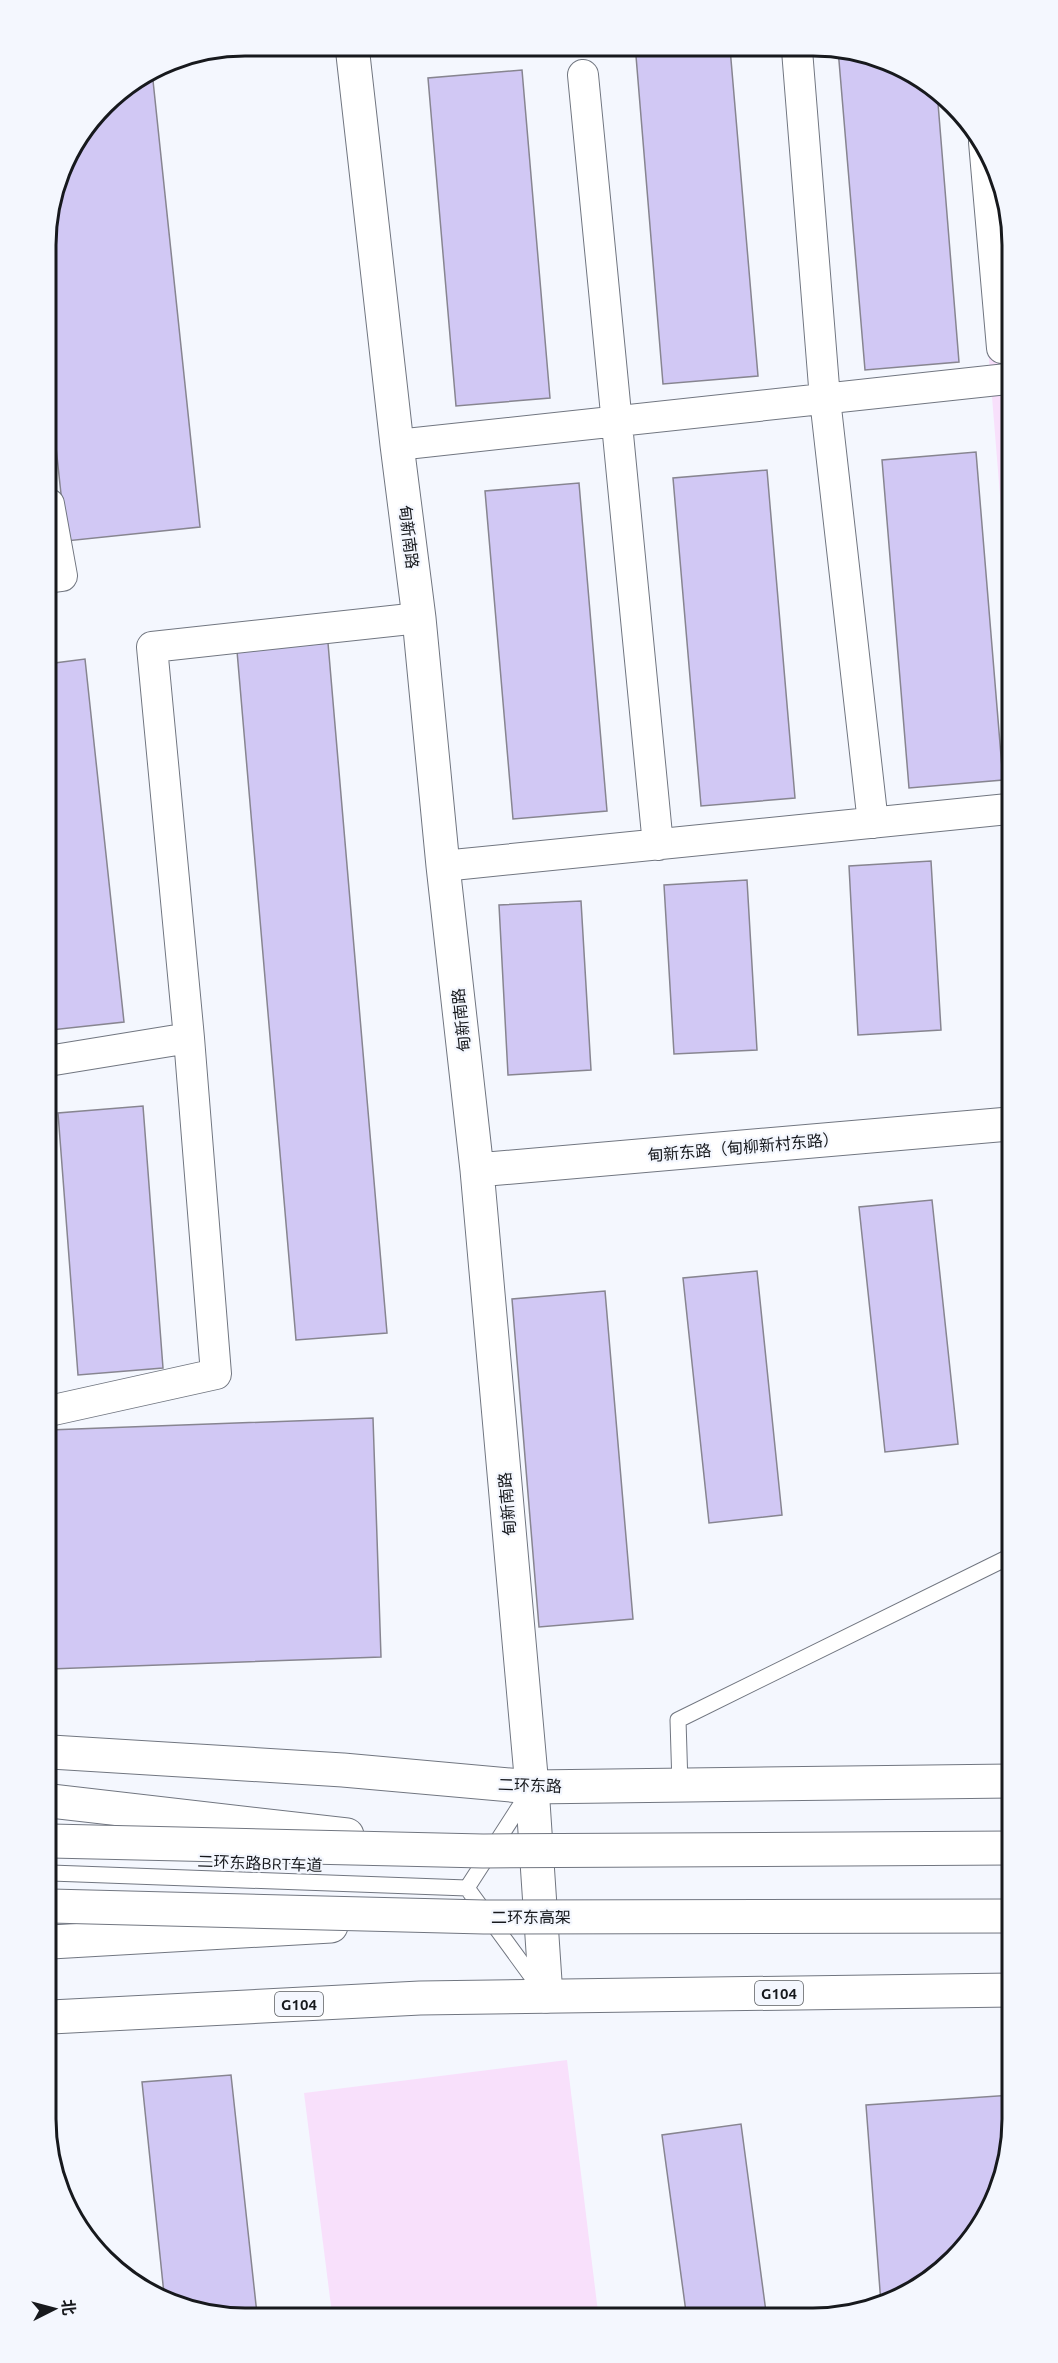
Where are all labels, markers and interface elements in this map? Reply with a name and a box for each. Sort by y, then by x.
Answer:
street label: 甸新南路 [396,504,422,570]
street label: 甸新南路 [449,987,473,1053]
street label: 甸新东路（甸柳新村东路） [647,1130,839,1164]
street label: 甸新南路 [495,1471,519,1537]
street label: 二环东路 [498,1775,562,1795]
street label: 二环东路BRT车道 [197,1852,323,1874]
street label: 二环东高架 [491,1908,571,1926]
road number: G104 [755,1981,803,2005]
road number: G104 [275,1992,323,2016]
north arrow [24,2279,84,2339]
text: 北 [59,2299,79,2316]

